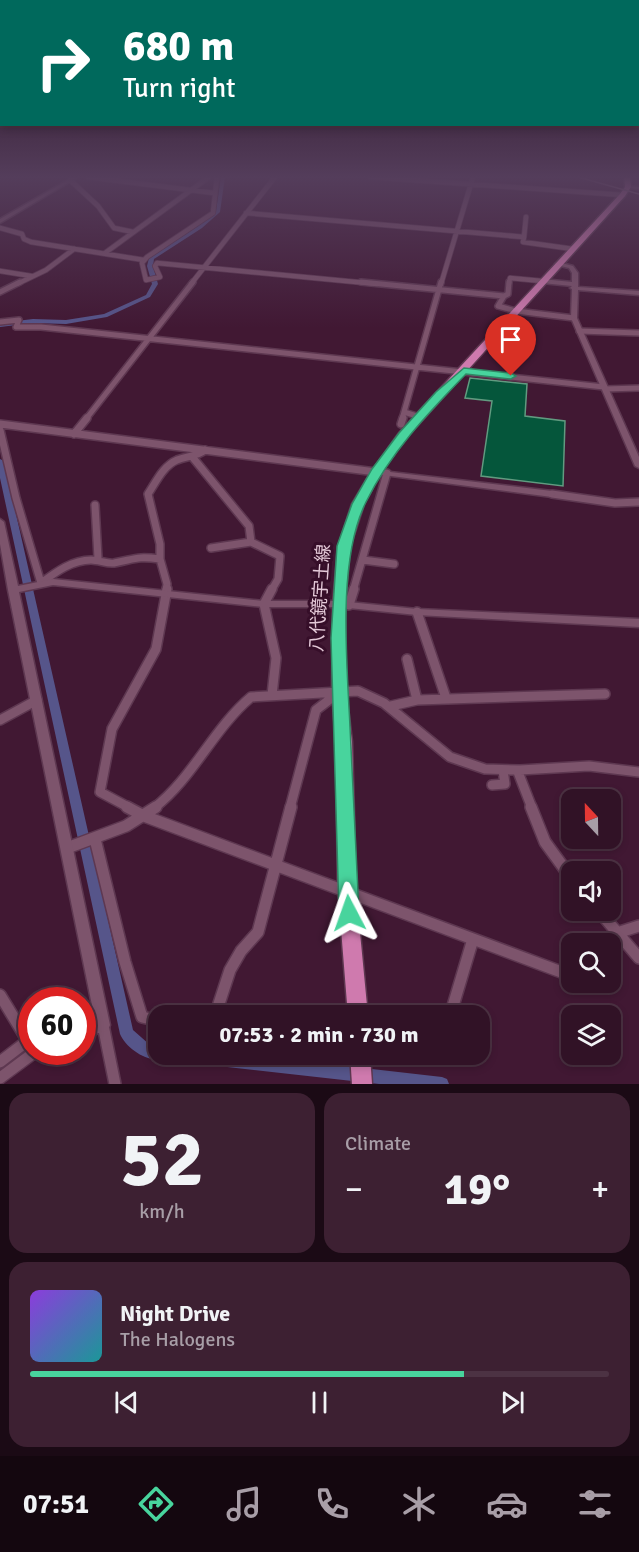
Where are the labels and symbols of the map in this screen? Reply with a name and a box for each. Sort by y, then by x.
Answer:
pin [485,314,536,376]
street label: 八代鏡宇土線 [305,543,335,653]
north arrow [561,789,621,849]
position arrow [317,881,381,945]
speed limit sign: 60 [18,987,96,1065]

